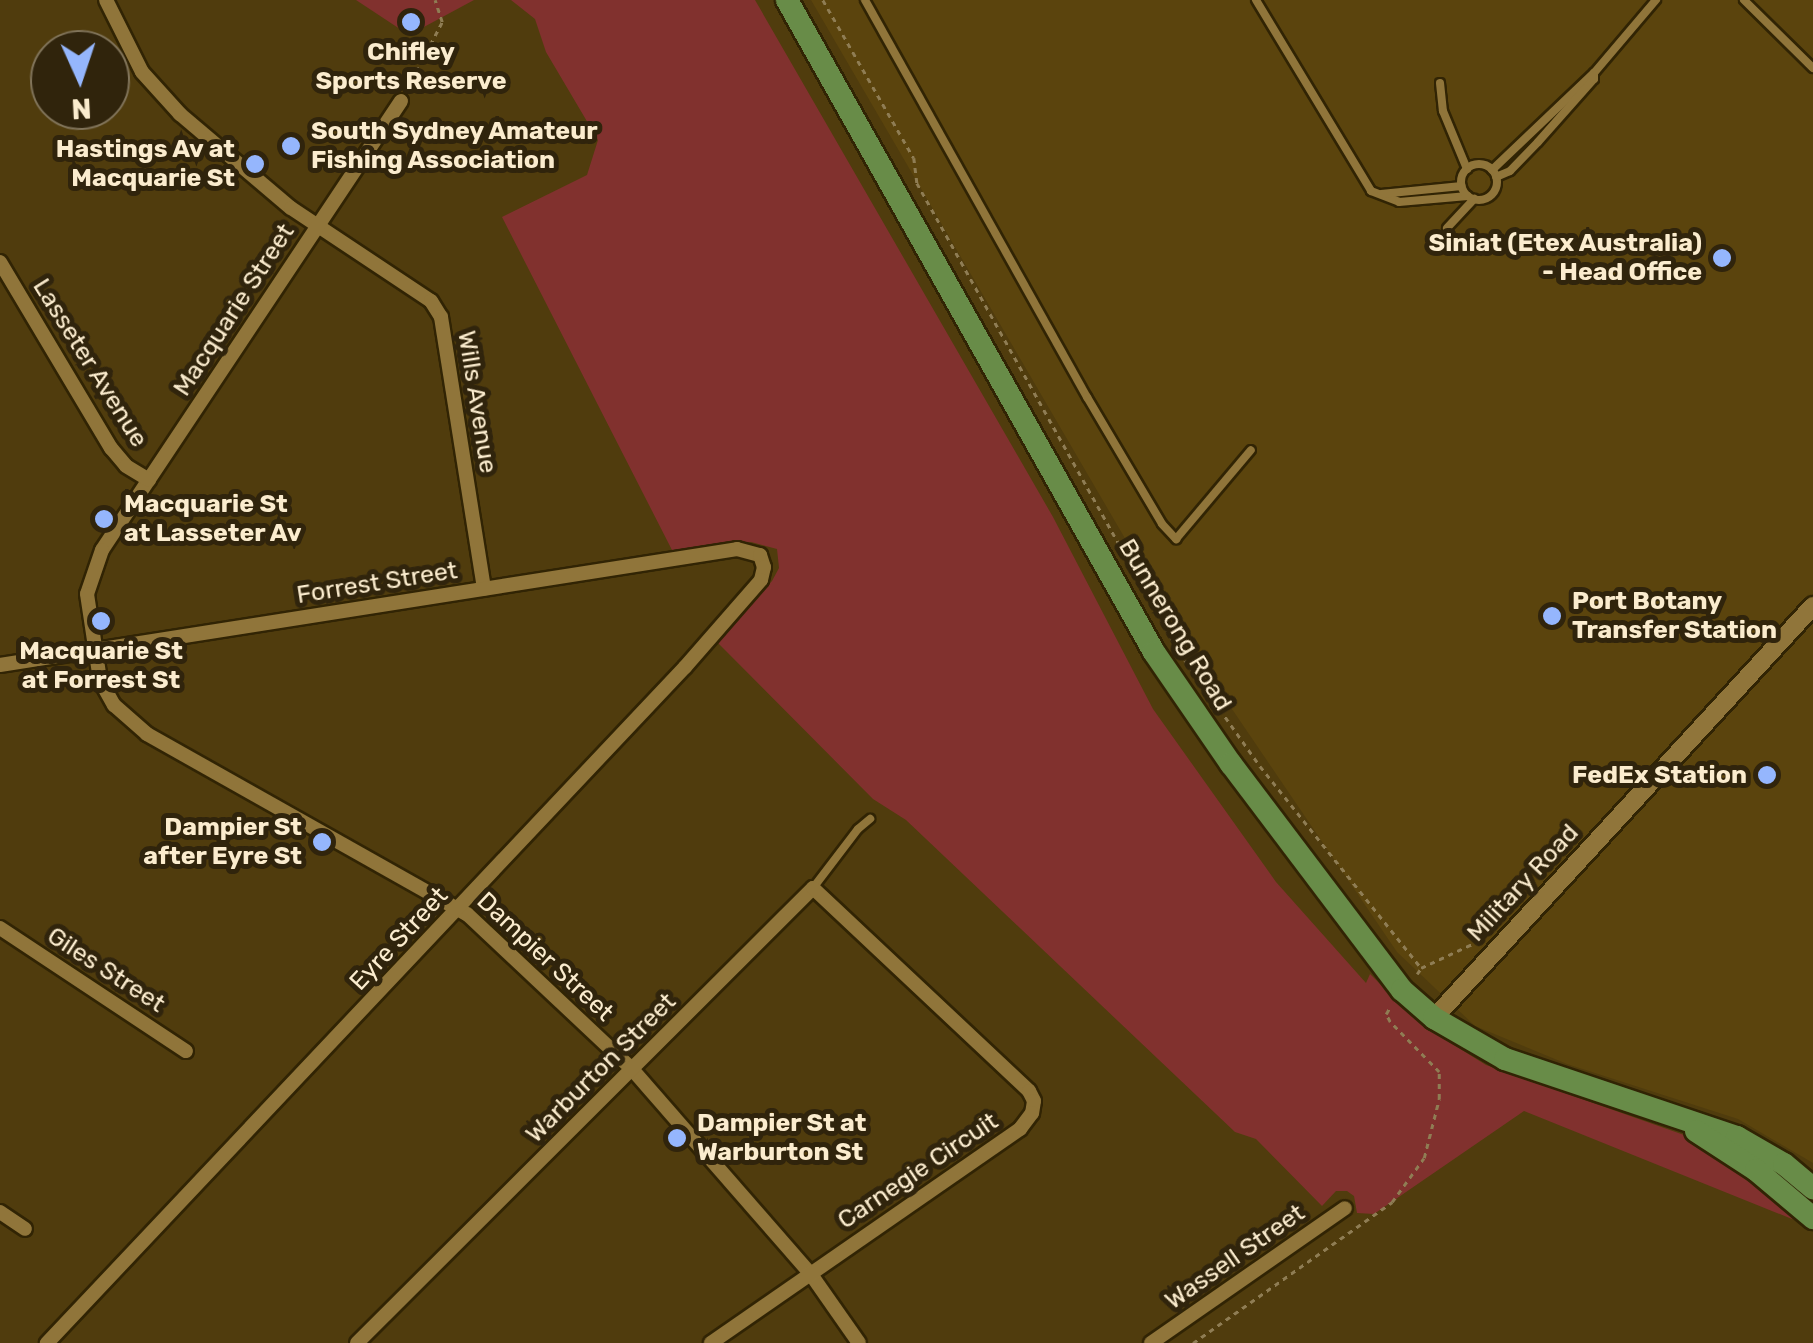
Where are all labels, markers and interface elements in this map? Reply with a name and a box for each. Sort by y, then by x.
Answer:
marker: Chifley Sports Reserve [400,11,422,33]
north arrow [30,30,130,130]
place label: Chifley Sports Reserve [315,38,507,97]
text: N [71,91,92,125]
place label: South Sydney Amateur Fishing Association [311,117,599,176]
place label: Hastings Av at Macquarie St [54,135,235,194]
marker: South Sydney Amateur Fishing Association [280,135,302,157]
marker: Hastings Av at Macquarie St [244,153,266,175]
street label: Macquarie Street [167,218,301,402]
place label: Siniat (Etex Australia) - Head Office [1428,229,1702,288]
marker: Siniat (Etex Australia) - Head Office [1711,247,1733,269]
street label: Lasseter Avenue [26,273,154,453]
street label: Wills Avenue [451,328,503,476]
place label: Macquarie St at Lasseter Av [124,490,303,549]
marker: Macquarie St at Lasseter Av [93,508,115,530]
street label: Bunnerong Road [1112,534,1238,716]
street label: Forrest Street [294,555,460,611]
place label: Port Botany Transfer Station [1572,587,1778,646]
marker: Port Botany Transfer Station [1541,605,1563,627]
marker: Macquarie St at Forrest St [90,610,112,632]
place label: Macquarie St at Forrest St [19,637,183,696]
place label: FedEx Station [1572,760,1747,790]
marker: FedEx Station [1756,764,1778,786]
place label: Dampier St after Eyre St [143,813,302,872]
street label: Military Road [1461,818,1585,948]
marker: Dampier St after Eyre St [311,831,333,853]
street label: Eyre Street [344,881,454,997]
street label: Dampier Street [470,886,620,1028]
street label: Giles Street [42,921,170,1019]
street label: Warburton Street [520,987,682,1149]
street label: Carnegie Circuit [832,1106,1004,1236]
place label: Dampier St at Warburton St [697,1109,867,1168]
marker: Dampier St at Warburton St [666,1127,688,1149]
street label: Wassell Street [1160,1198,1310,1316]

